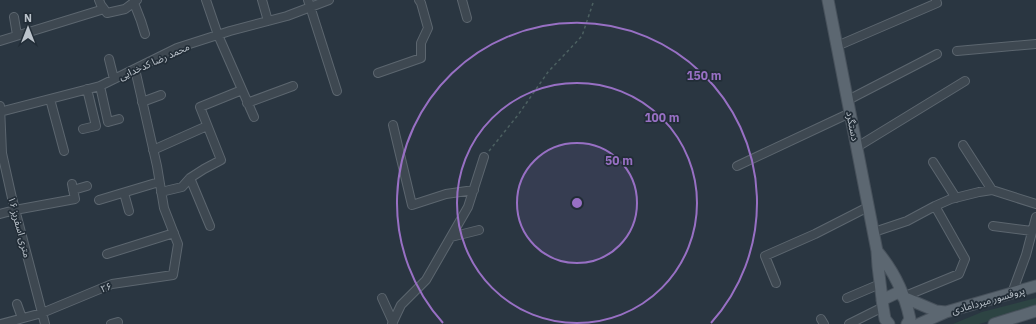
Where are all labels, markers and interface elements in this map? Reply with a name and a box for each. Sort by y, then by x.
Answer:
north arrow [8,8,48,48]
text: N [24,11,32,25]
street label: محمد رضا کدخدایی [117,40,192,83]
text: 150 m [686,68,722,83]
text: 100 m [644,110,680,125]
street label: دستگرد [843,110,862,142]
text: 50 m [605,153,633,168]
street label: ۱۶ متری اسفریز [5,195,34,259]
centre of rings [570,196,584,210]
street label: ۲۶ [99,279,114,296]
street label: پروفسور میردامادی [950,284,1026,317]

